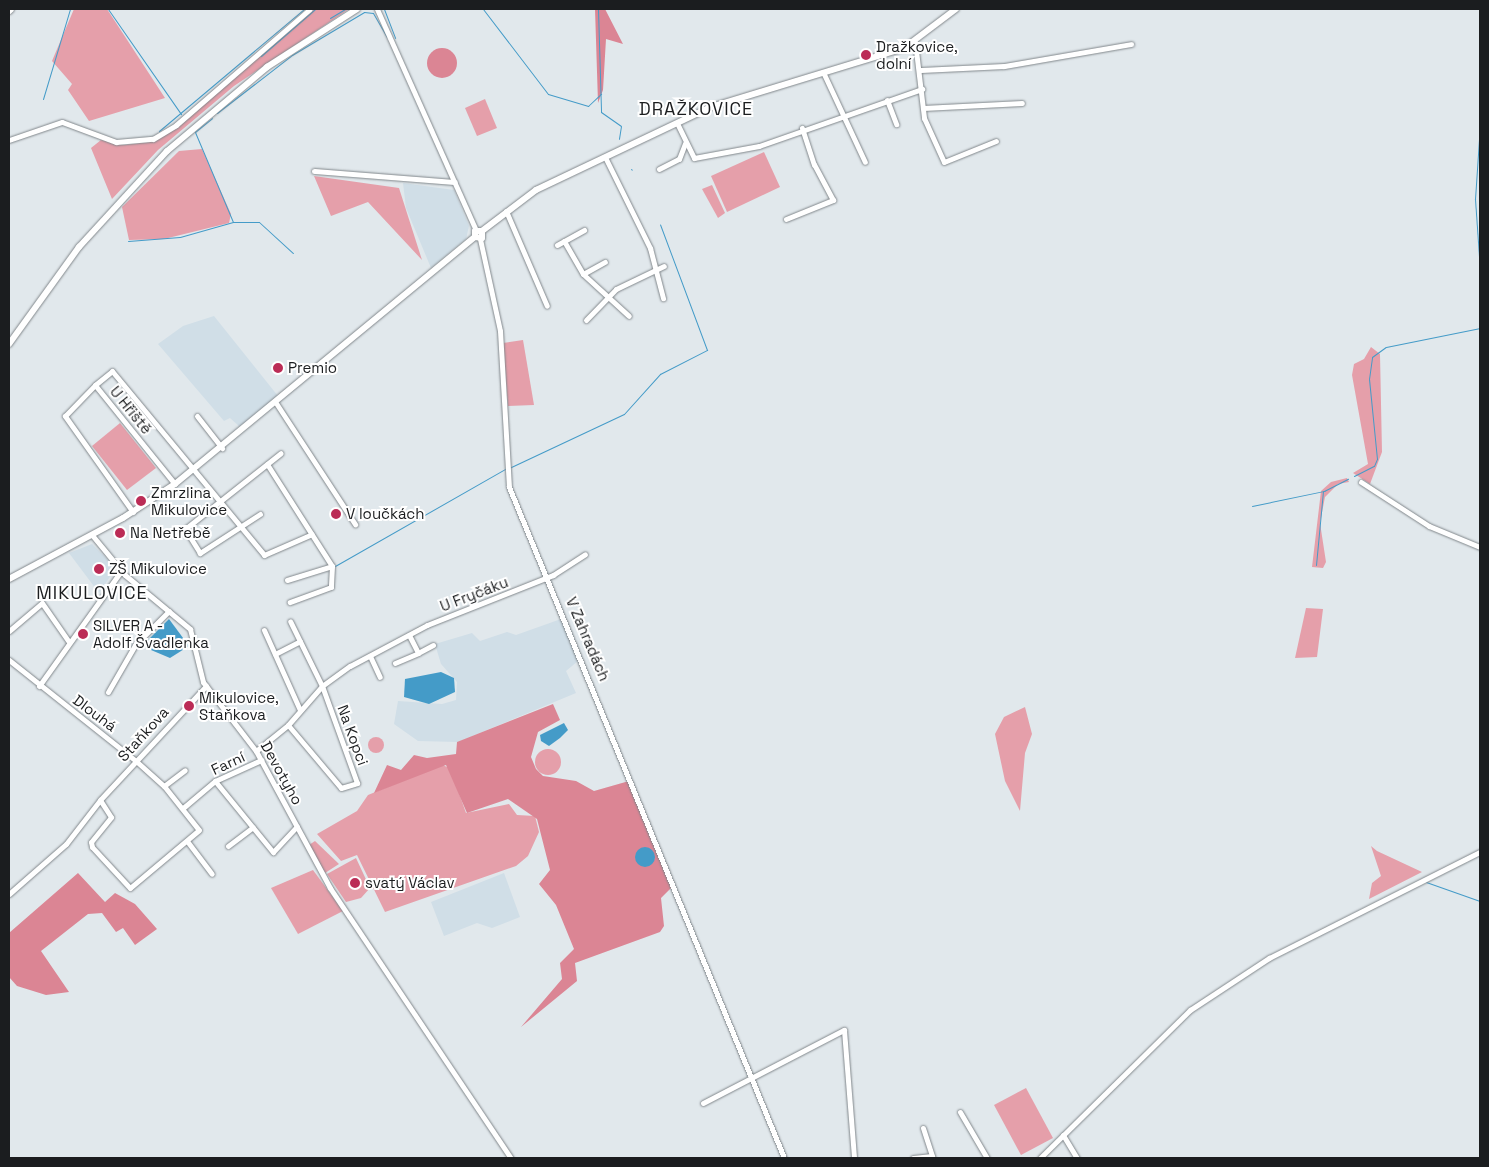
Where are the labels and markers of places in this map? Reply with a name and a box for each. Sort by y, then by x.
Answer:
place label: Dražkovice, dolní [876,37,958,72]
marker: Dražkovice, dolní [860,49,872,61]
place label: Premio [288,359,337,377]
marker: Premio [272,362,284,374]
place label: Zmrzlina Mikulovice [151,483,227,518]
marker: Zmrzlina Mikulovice [135,495,147,507]
place label: V loučkách [346,505,425,523]
marker: V loučkách [330,508,342,520]
place label: Na Netřebě [130,524,211,542]
marker: Na Netřebě [114,527,126,539]
place label: ZŠ Mikulovice [109,560,207,578]
marker: ZŠ Mikulovice [93,563,105,575]
place label: SILVER A - Adolf Švadlenka [93,616,209,651]
marker: SILVER A - Adolf Švadlenka [77,628,89,640]
place label: Mikulovice, Staňkova [199,688,279,723]
marker: Mikulovice, Staňkova [183,700,195,712]
place label: svatý Václav [365,874,455,892]
marker: svatý Václav [349,877,361,889]

